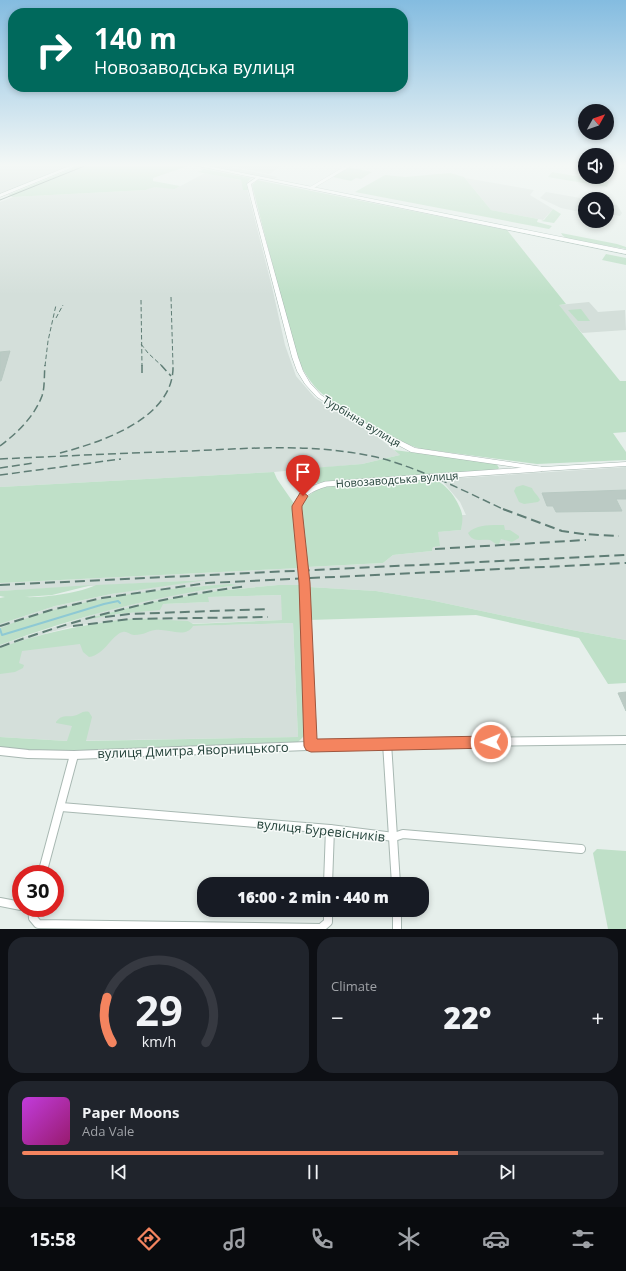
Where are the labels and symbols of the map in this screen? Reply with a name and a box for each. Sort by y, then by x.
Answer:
north arrow [578,104,614,140]
street label: Турбінна вулиця [320,392,404,450]
pin [286,455,320,496]
street label: Новозаводська вулиця [335,467,459,491]
position arrow [470,721,512,763]
street label: вулиця Дмитра Яворницького [97,738,289,762]
street label: вулиця Буревісників [256,814,386,846]
speed limit sign: 30 [12,865,64,917]

